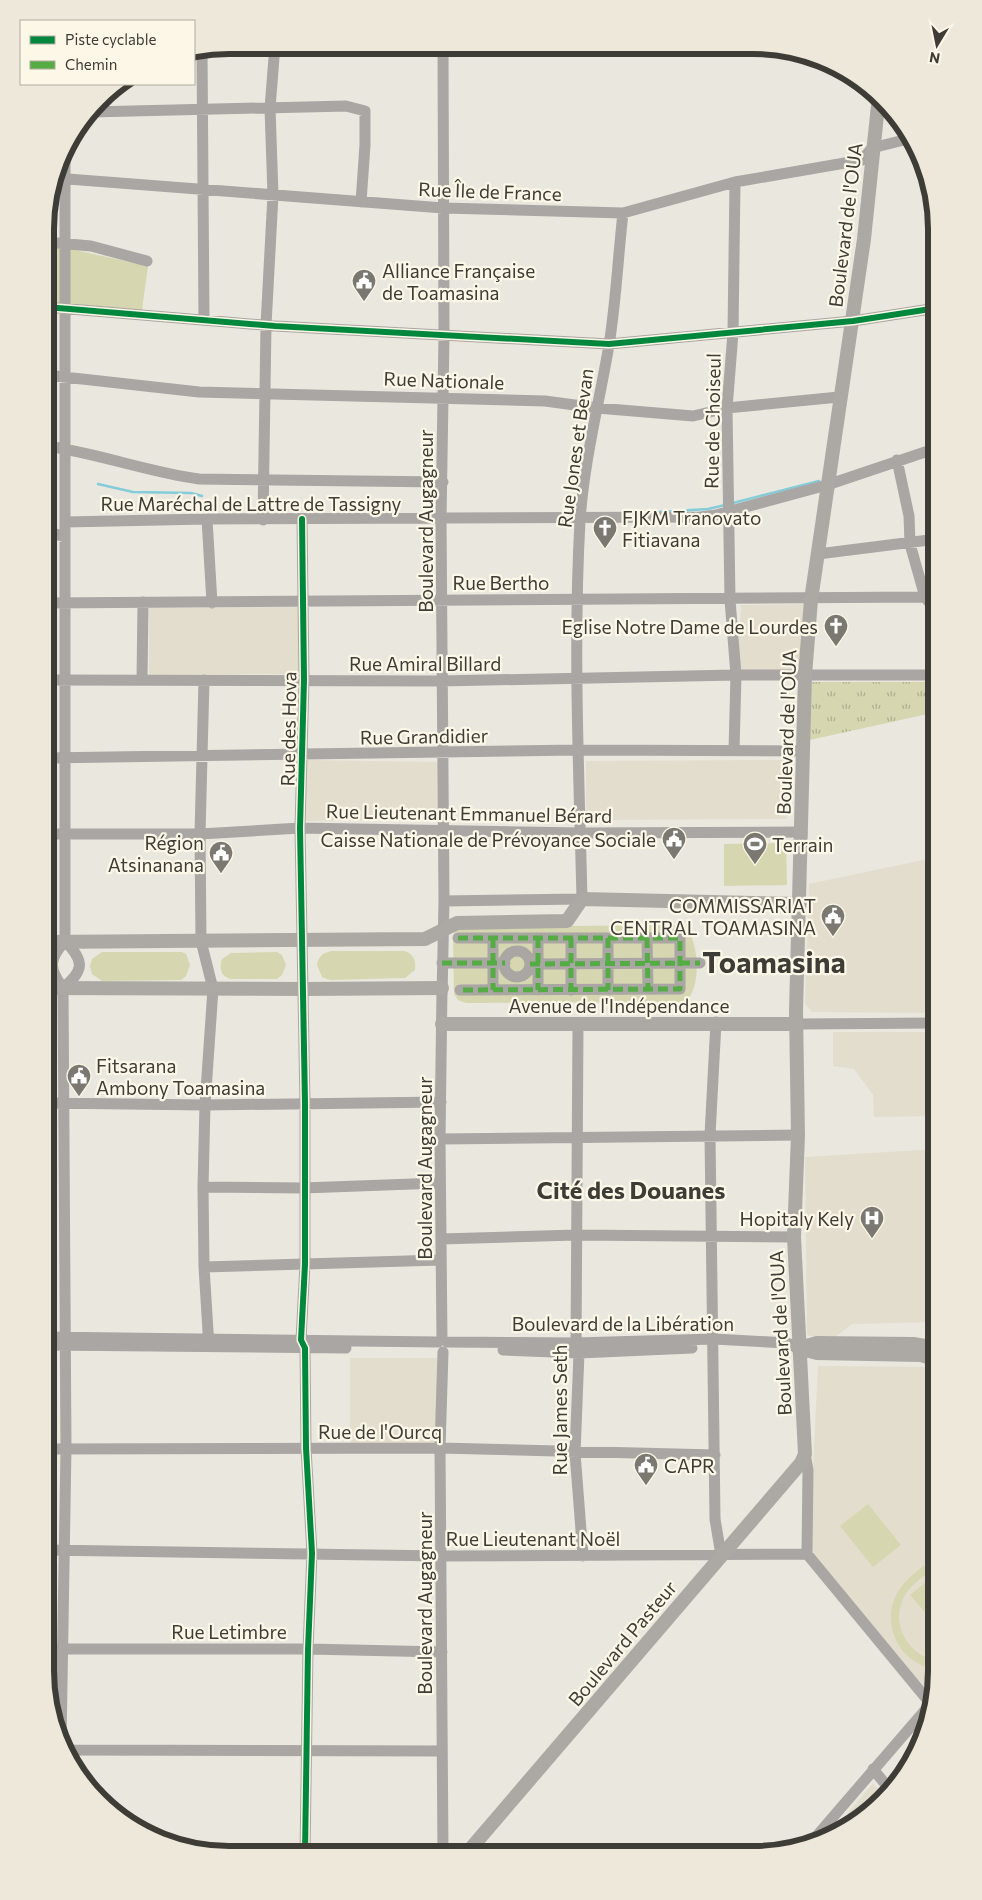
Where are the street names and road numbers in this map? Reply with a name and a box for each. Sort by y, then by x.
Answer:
street label: Boulevard de l'OUA [824,141,866,309]
street label: Rue Île de France [418,177,562,205]
street label: Rue de Choiseul [699,353,725,489]
street label: Rue Nationale [383,366,505,394]
street label: Rue Jones et Bevan [552,367,598,529]
street label: Boulevard Augagneur [414,429,437,613]
street label: Rue Maréchal de Lattre de Tassigny [101,492,402,515]
street label: Rue Bertho [453,571,549,594]
street label: Boulevard de l'OUA [772,649,800,815]
street label: Rue Amiral Billard [349,652,501,675]
street label: Rue des Hova [275,671,301,787]
street label: Rue Grandidier [360,723,489,749]
street label: Rue Lieutenant Emmanuel Bérard [326,799,612,827]
street label: Avenue de l'Indépendance [509,994,729,1017]
street label: Boulevard Augagneur [413,1076,436,1260]
street label: Boulevard de l'OUA [764,1250,796,1416]
street label: Boulevard de la Libération [512,1312,734,1335]
street label: Rue James Seth [548,1345,571,1475]
street label: Rue de l'Ourcq [318,1420,442,1443]
street label: Boulevard Augagneur [413,1511,436,1695]
street label: Rue Lieutenant Noël [446,1527,620,1550]
street label: Boulevard Pasteur [563,1575,681,1710]
street label: Rue Letimbre [171,1620,287,1643]

